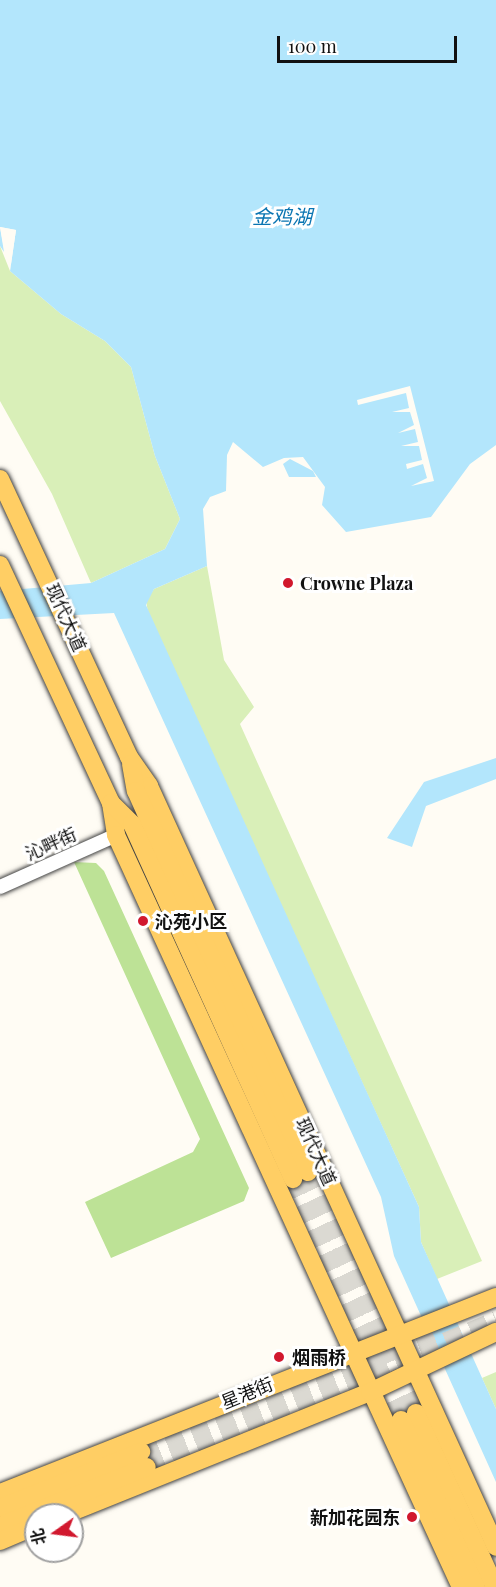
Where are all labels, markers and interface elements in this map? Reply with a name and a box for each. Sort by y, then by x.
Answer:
scale bar [280,24,460,62]
text: 100 m [288,34,337,58]
water label: 金鸡湖 [252,203,312,227]
place label: Crowne Plaza [300,572,413,594]
marker: Crowne Plaza [281,576,295,590]
street label: 现代大道 [41,580,91,654]
street label: 沁畔街 [22,823,80,865]
place label: 沁苑小区 [155,910,227,932]
marker: 沁苑小区 [136,914,150,928]
street label: 现代大道 [291,1114,341,1188]
place label: 烟雨桥 [292,1346,346,1368]
marker: 烟雨桥 [270,1348,288,1366]
street label: 星港街 [218,1373,276,1413]
north arrow [24,1503,84,1563]
place label: 新加花园东 [310,1506,400,1528]
marker: 新加花园东 [405,1510,419,1524]
text: 北 [26,1527,50,1547]

